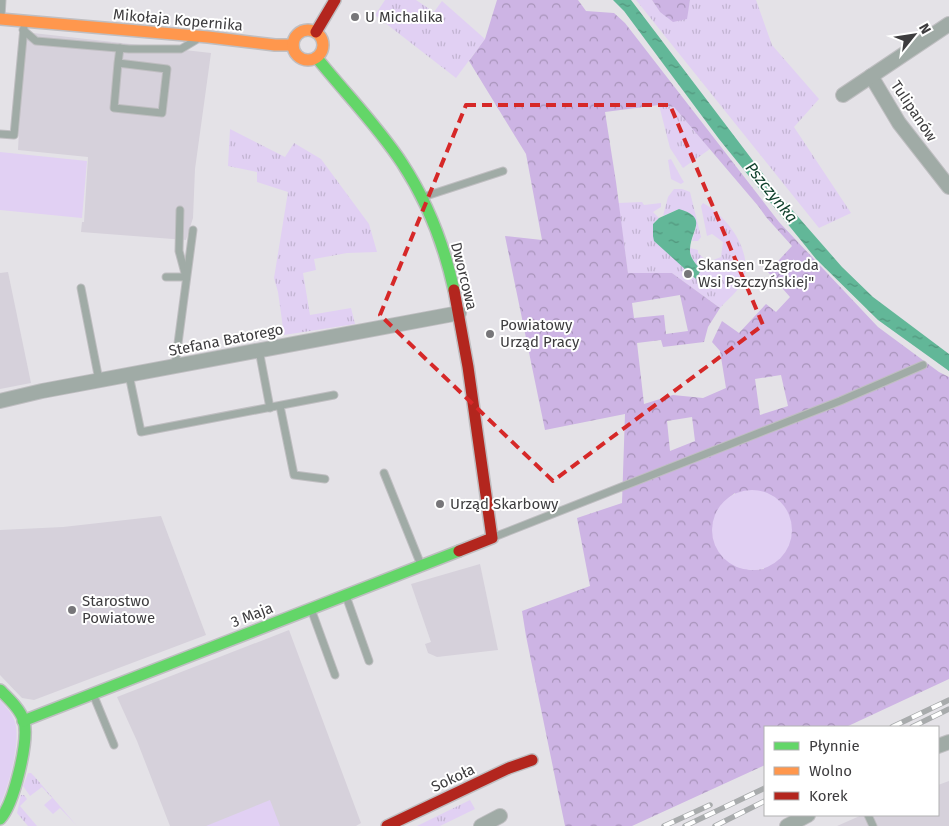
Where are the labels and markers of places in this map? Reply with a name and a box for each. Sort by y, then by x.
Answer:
place label: U Michalika [365,8,443,26]
marker: U Michalika [349,11,361,23]
place label: Skansen "Zagroda Wsi Pszczyńskiej" [698,256,819,291]
marker: Skansen "Zagroda Wsi Pszczyńskiej" [682,268,694,280]
place label: Powiatowy Urząd Pracy [500,316,580,351]
marker: Powiatowy Urząd Pracy [484,328,496,340]
place label: Urząd Skarbowy [450,495,559,513]
marker: Urząd Skarbowy [434,498,446,510]
place label: Starostwo Powiatowe [82,592,155,627]
marker: Starostwo Powiatowe [66,604,78,616]

